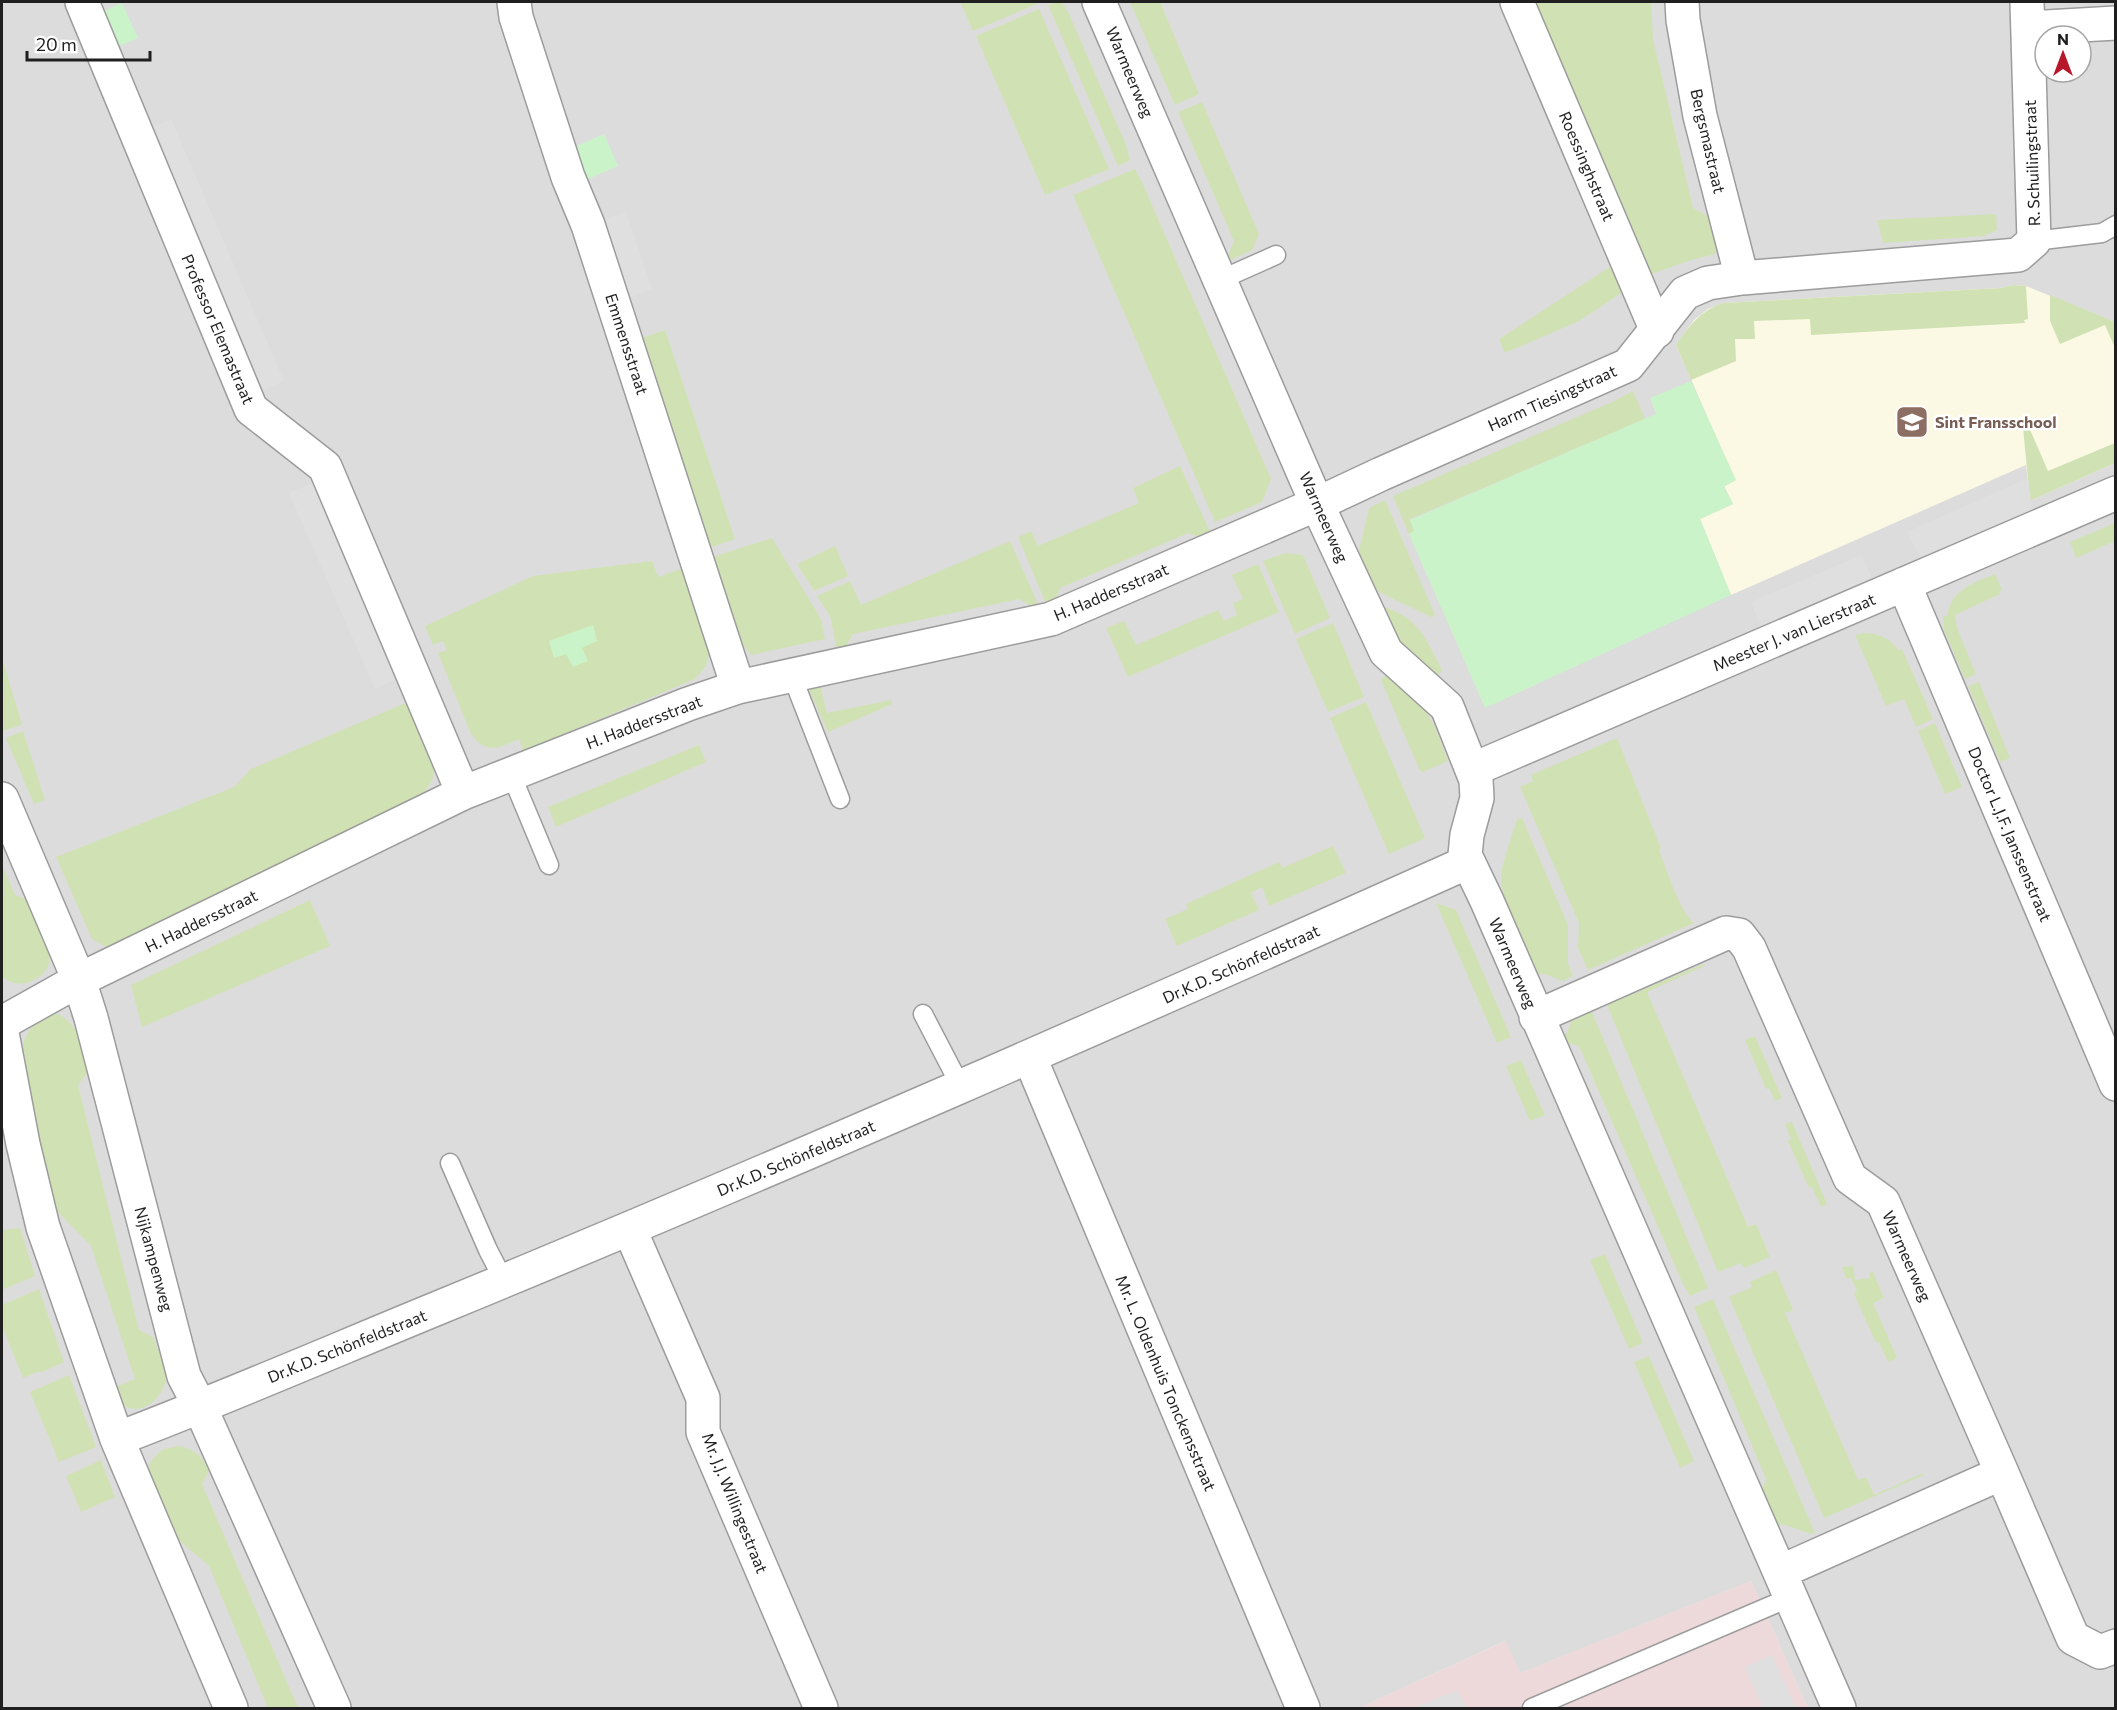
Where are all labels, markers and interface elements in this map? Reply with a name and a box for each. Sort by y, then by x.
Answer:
street label: Warmeerweg [1103,23,1158,121]
scale bar [27,24,150,62]
north arrow [2033,24,2093,84]
text: N [2057,29,2069,48]
text: 20 m [36,33,77,55]
street label: Bergsmastraat [1687,87,1730,195]
street label: R. Schuilingstraat [2020,99,2043,227]
street label: Roessinghstraat [1556,108,1619,224]
street label: Professor Elemastraat [178,251,259,407]
street label: Emmensstraat [602,291,653,397]
street label: Harm Tiesingstraat [1484,360,1620,435]
school or university icon: Sint Fransschool [1894,404,1930,440]
place label: Sint Fransschool [1935,412,2057,431]
street label: Warmeerweg [1296,469,1353,565]
street label: H. Haddersstraat [1051,559,1171,624]
street label: Meester J. van Lierstraat [1710,588,1878,674]
street label: H. Haddersstraat [583,691,705,752]
street label: Doctor L.J.F. Janssenstraat [1965,743,2056,925]
street label: H. Haddersstraat [141,885,261,956]
street label: Warmeerweg [1486,914,1541,1012]
street label: Dr.K.D. Schönfeldstraat [1159,920,1323,1007]
street label: Dr.K.D. Schönfeldstraat [714,1115,878,1200]
street label: Nijkampenweg [131,1204,178,1314]
street label: Warmeerweg [1879,1208,1936,1304]
street label: Mr. L. Oldenhuis Tonckensstraat [1112,1272,1221,1494]
street label: Dr.K.D. Schönfeldstraat [264,1305,430,1386]
street label: Mr. J.J. Willingestraat [699,1430,772,1576]

